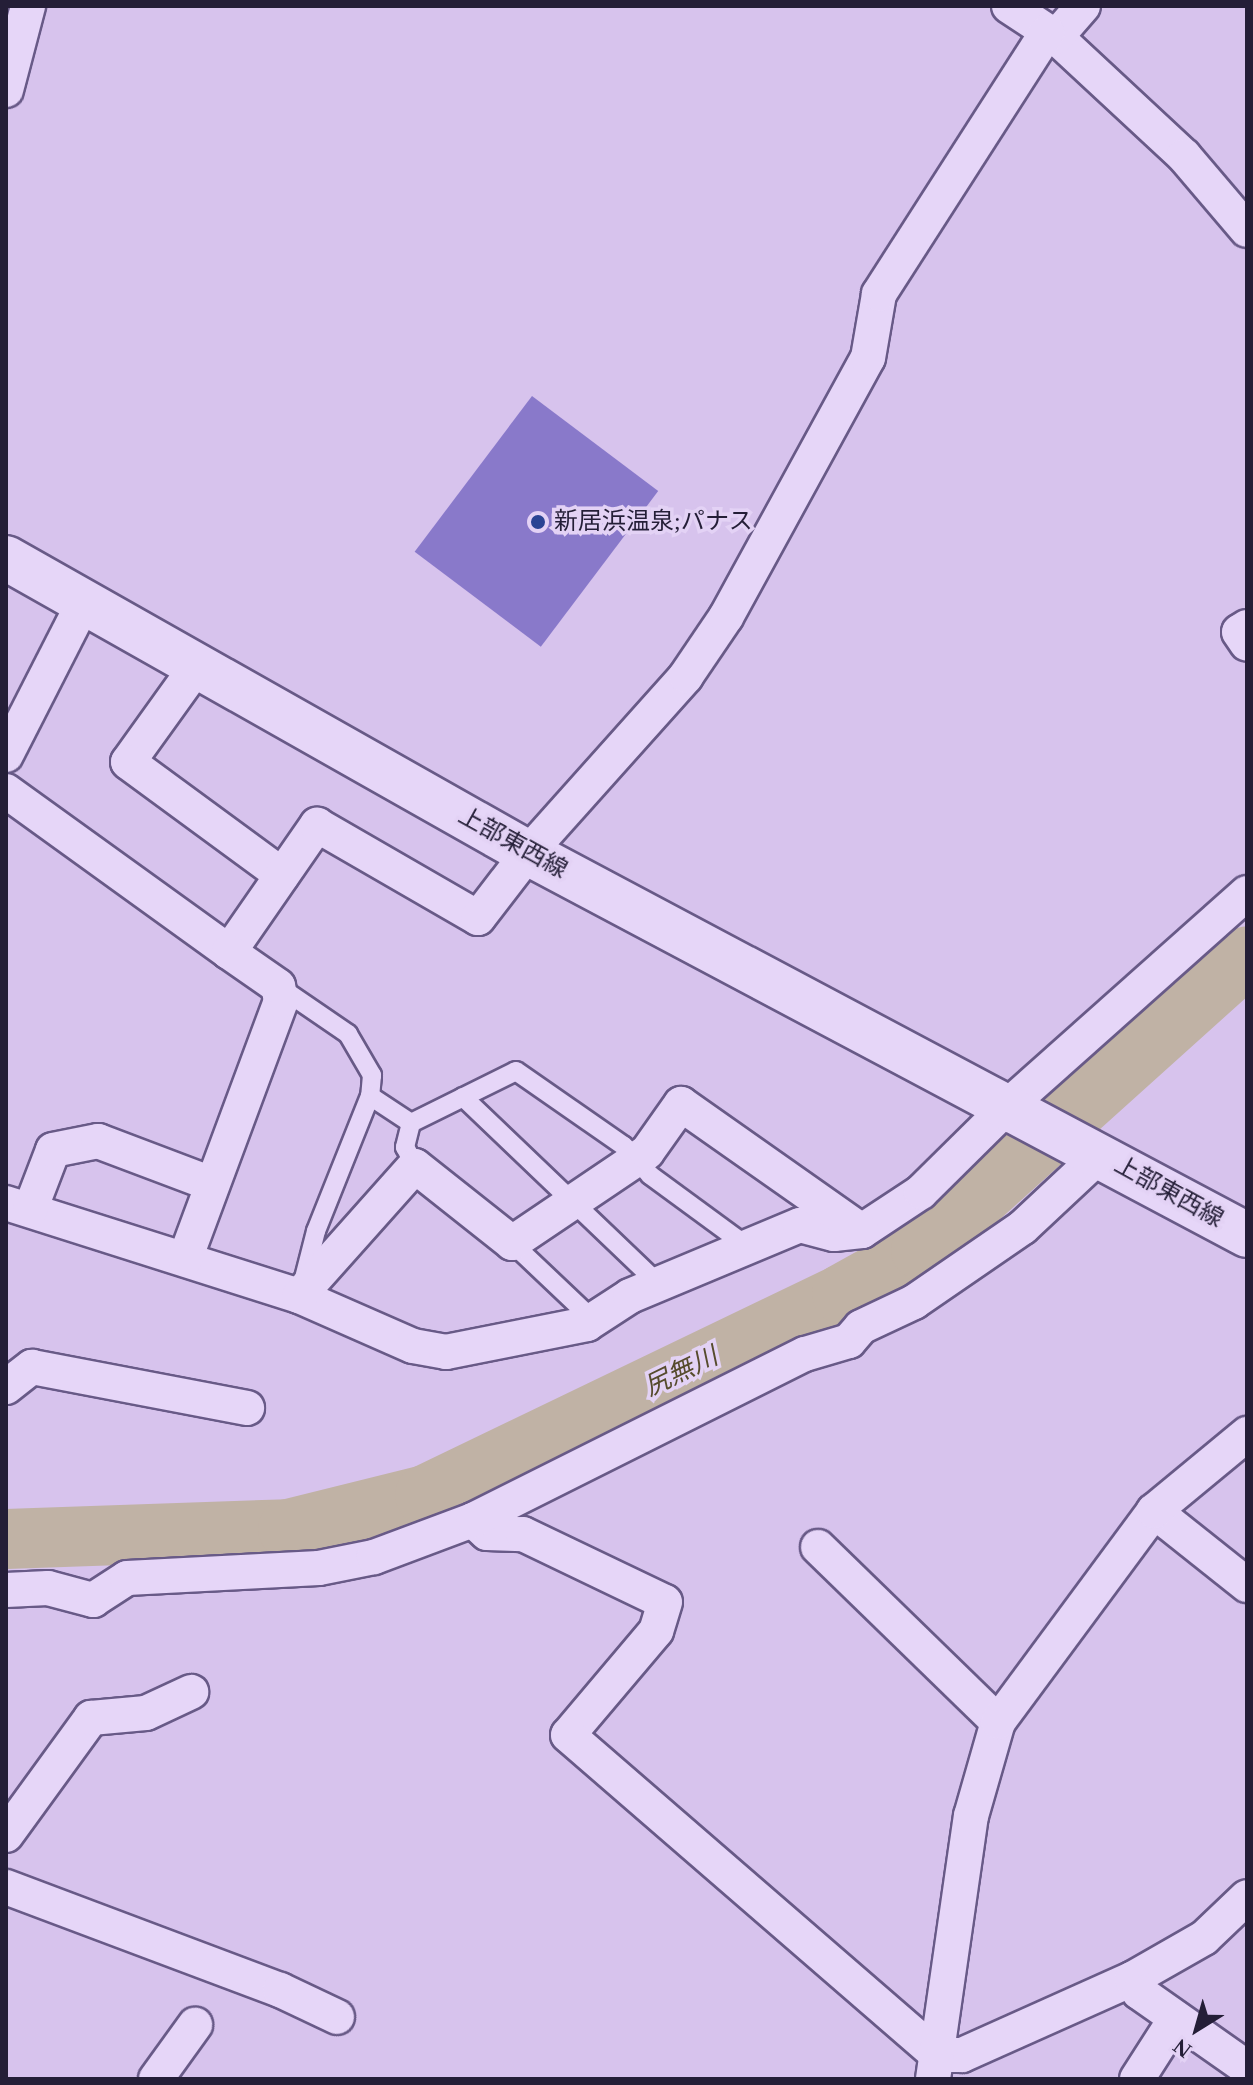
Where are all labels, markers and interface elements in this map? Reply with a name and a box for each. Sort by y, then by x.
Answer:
place label: 新居浜温泉;パナス [554,508,753,536]
marker: 新居浜温泉;パナス [529,513,547,531]
street label: 上部東西線 [454,801,572,885]
street label: 上部東西線 [1110,1150,1228,1234]
water label: 尻無川 [639,1341,723,1403]
north arrow [1157,1989,1237,2069]
text: N [1168,2034,1196,2063]

